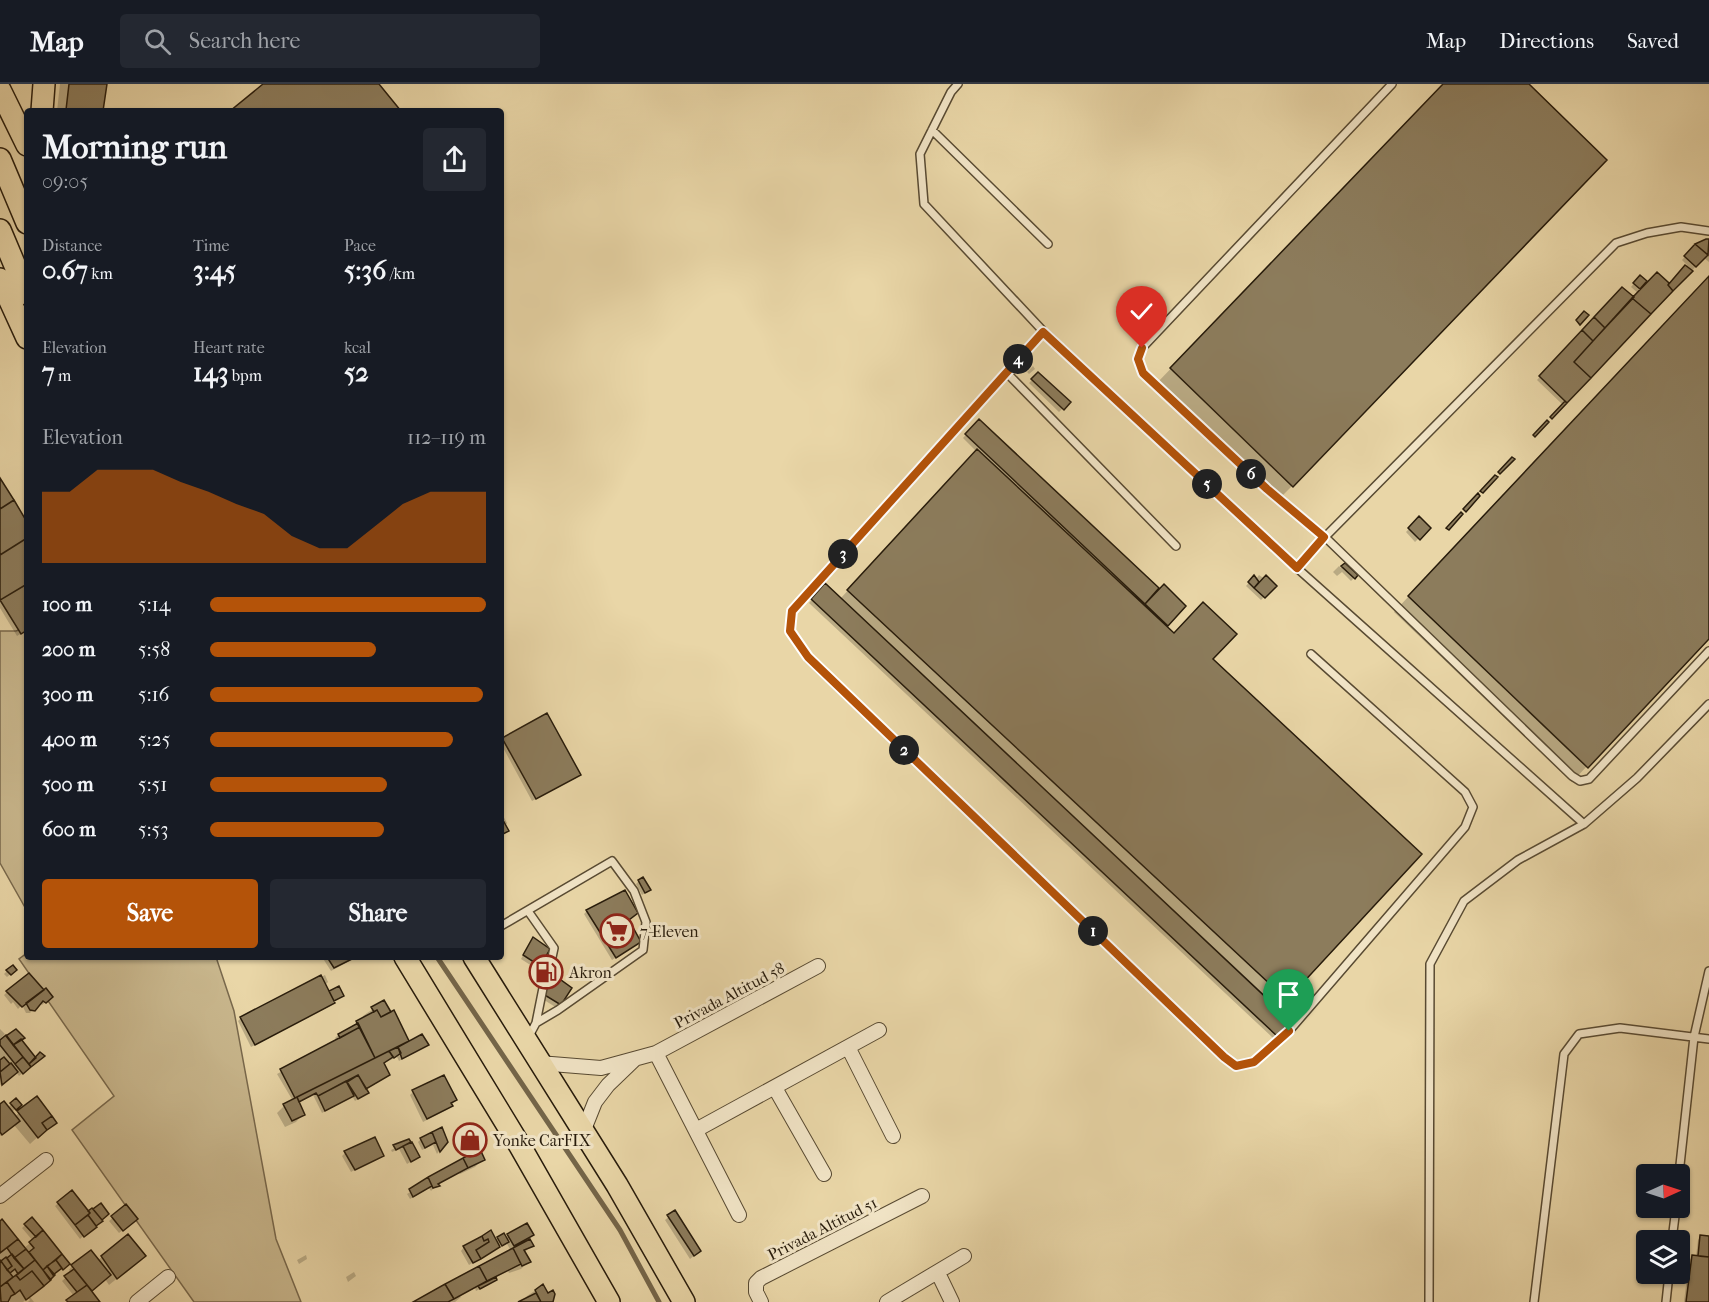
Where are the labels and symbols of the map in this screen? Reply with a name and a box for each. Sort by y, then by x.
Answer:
pin [1116,286,1167,348]
pin: 4 [1003,344,1033,374]
pin: 6 [1236,459,1266,489]
pin: 5 [1192,469,1222,499]
pin: 3 [828,539,858,569]
pin: 2 [889,735,919,765]
supermarket icon: 7-Eleven [599,913,635,949]
pin: 1 [1078,916,1108,946]
place label: 7-Eleven [640,922,699,941]
fuel station icon: Akron [528,954,564,990]
street label: Privada Altitud 58 [671,958,788,1033]
place label: Akron [568,963,612,982]
pin [1263,969,1314,1031]
shop icon: Yonke CarFIX [452,1122,488,1158]
place label: Yonke CarFIX [492,1131,592,1150]
north arrow [1636,1164,1690,1218]
street label: Privada Altitud 51 [764,1193,880,1264]

